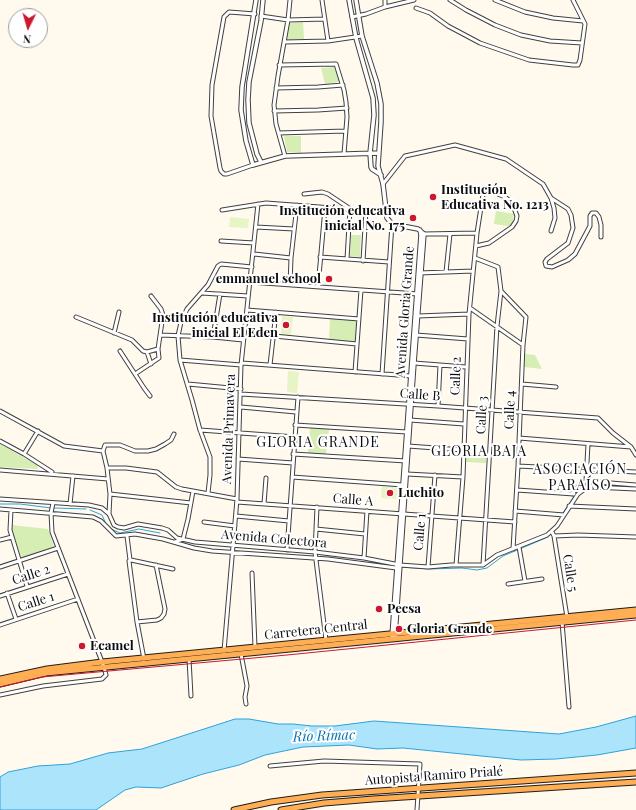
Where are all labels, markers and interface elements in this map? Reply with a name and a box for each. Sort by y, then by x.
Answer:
north arrow [8,8,48,48]
text: N [22,32,32,47]
place label: Institución Educativa No. 1213 [441,182,549,213]
marker: Institución Educativa No. 1213 [428,192,438,202]
place label: Institución educativa inicial No. 175 [279,203,405,234]
marker: Institución educativa inicial No. 175 [408,213,418,223]
street label: Avenida Gloria Grande [393,246,417,378]
place label: emmanuel school [216,271,321,287]
marker: emmanuel school [324,274,334,284]
place label: Institución educativa inicial El Eden [152,310,278,341]
marker: Institución educativa inicial El Eden [281,320,291,330]
street label: Calle 2 [448,356,464,396]
street label: Avenida Primavera [219,374,239,484]
street label: Calle B [399,386,441,404]
street label: Calle 4 [502,390,518,430]
street label: Calle 3 [473,395,491,435]
district label: GLORIA GRANDE [256,435,380,451]
district label: GLORIA BAJA [431,444,527,460]
district label: ASOCIACIÓN PARAÍSO [533,462,627,494]
place label: Luchito [398,485,444,501]
marker: Luchito [385,488,395,498]
street label: Calle A [332,491,374,509]
street label: Calle 1 [411,513,429,551]
street label: Avenida Colectora [220,527,328,551]
street label: Calle 5 [559,553,581,593]
street label: Calle 2 [10,562,52,588]
street label: Calle 1 [16,589,56,615]
place label: Pecsa [387,601,421,617]
marker: Pecsa [374,604,384,614]
street label: Carretera Central [264,617,368,643]
place label: Gloria Grande [407,621,492,637]
marker: Gloria Grande [394,624,404,634]
place label: Ecamel [90,638,134,654]
marker: Ecamel [77,641,87,651]
water label: Río Rímac [293,727,355,745]
street label: Autopista Ramiro Prialé [364,763,504,789]

